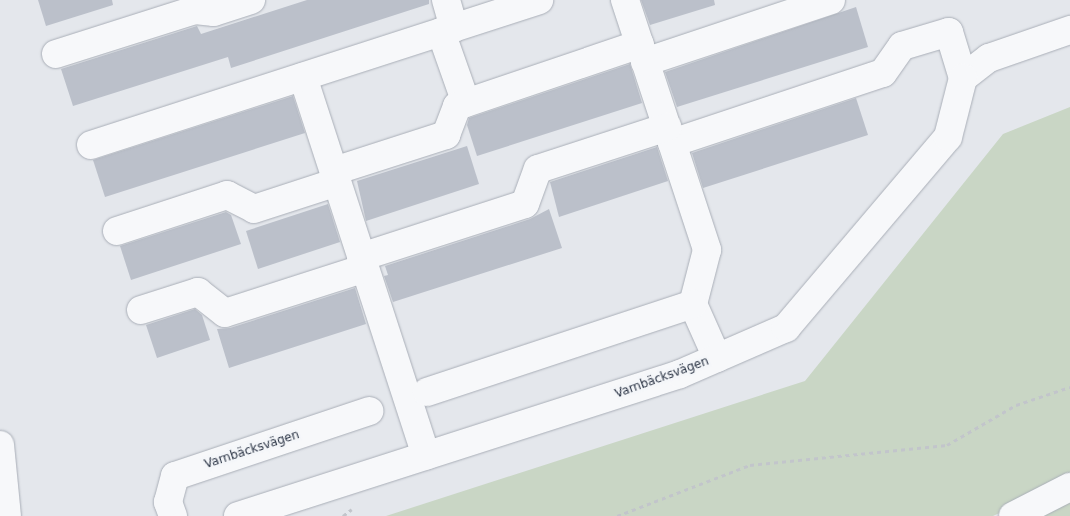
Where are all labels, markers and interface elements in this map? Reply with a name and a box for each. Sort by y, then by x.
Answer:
street label: Varnbäcksvägen [613,354,711,402]
street label: Varnbäcksvägen [203,428,301,472]

